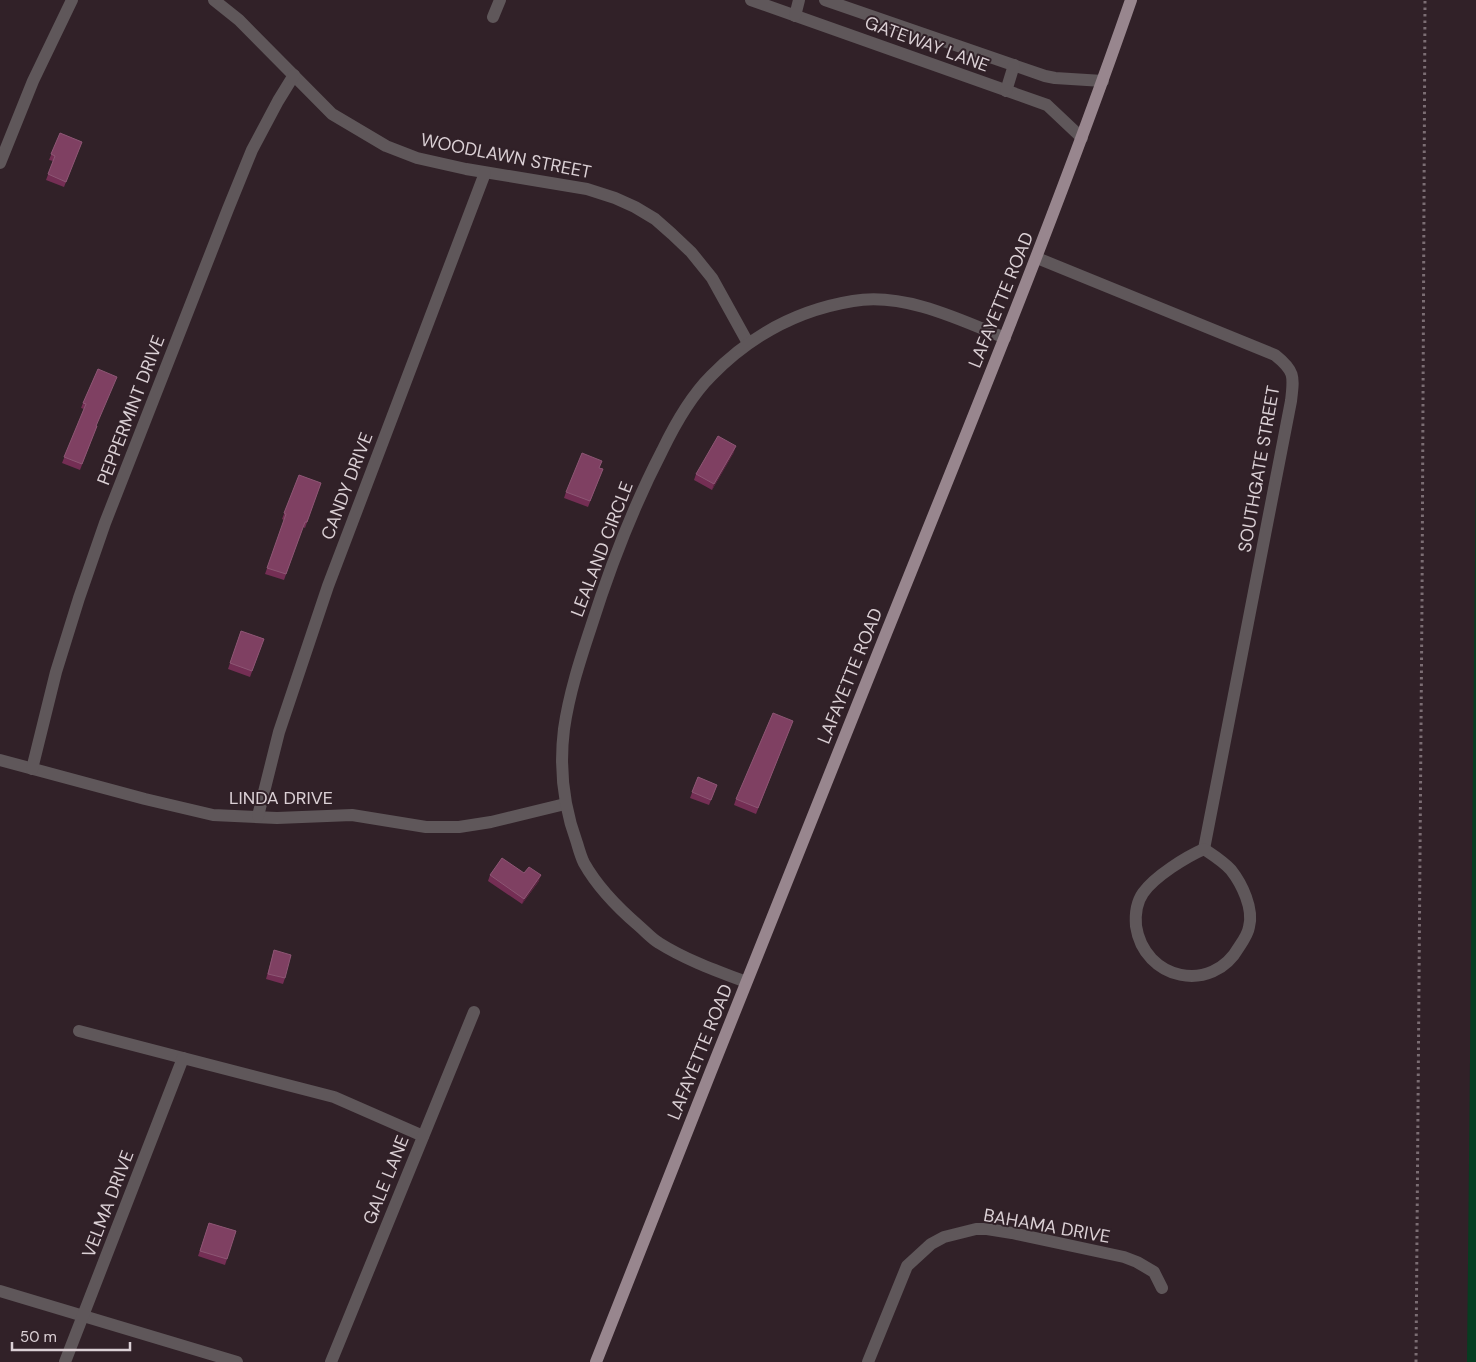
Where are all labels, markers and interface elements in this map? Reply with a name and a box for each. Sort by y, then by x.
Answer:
street label: GATEWAY LANE [862,10,992,78]
street label: WOODLAWN STREET [419,128,593,184]
street label: LAFAYETTE ROAD [963,229,1039,371]
street label: PEPPERMINT DRIVE [91,332,171,488]
street label: SOUTHGATE STREET [1232,384,1286,554]
street label: CANDY DRIVE [316,429,378,543]
street label: LEALAND CIRCLE [565,478,639,620]
street label: LAFAYETTE ROAD [812,605,888,747]
street label: LINDA DRIVE [229,786,333,810]
street label: LAFAYETTE ROAD [662,981,738,1123]
street label: GALE LANE [357,1132,415,1228]
street label: VELMA DRIVE [77,1147,139,1261]
street label: BAHAMA DRIVE [982,1203,1112,1249]
scale bar [12,1320,130,1352]
text: 50 m [20,1327,57,1347]

